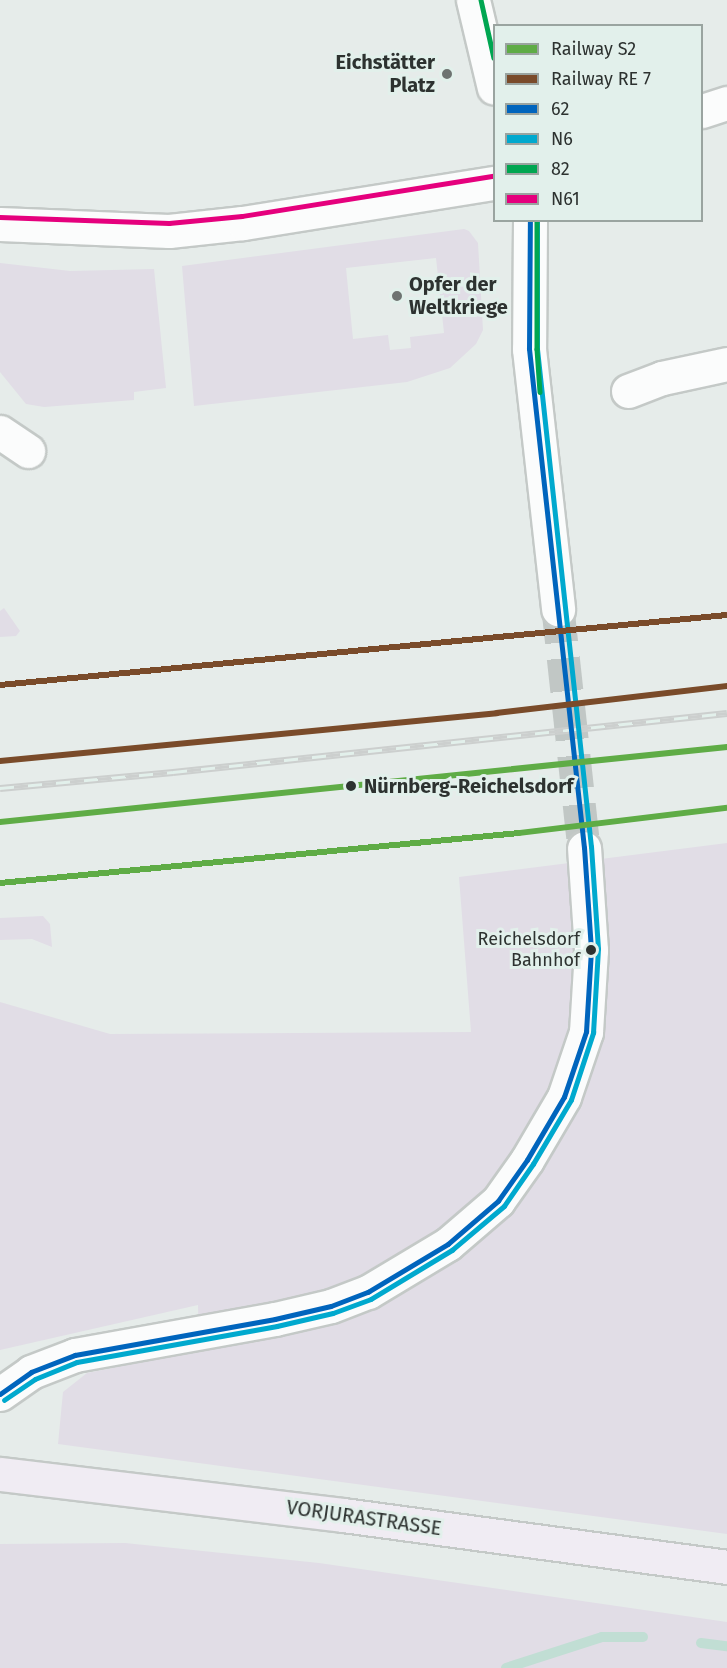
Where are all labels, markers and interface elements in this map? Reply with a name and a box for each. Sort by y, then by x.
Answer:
legend [493,24,703,222]
text: Railway S2 [551,38,636,60]
place label: Eichstätter Platz [335,51,435,98]
marker: Eichstätter Platz [440,67,454,81]
text: Railway RE 7 [551,68,651,90]
text: 62 [551,98,569,120]
text: N6 [551,128,573,150]
text: 82 [551,158,570,180]
text: N61 [551,188,580,210]
place label: Opfer der Weltkriege [409,272,508,319]
marker: Opfer der Weltkriege [390,289,404,303]
place label: Nürnberg-Reichelsdorf [364,774,573,798]
marker: Nürnberg-Reichelsdorf [342,777,360,795]
place label: Reichelsdorf Bahnhof [478,929,580,972]
marker: Reichelsdorf Bahnhof [585,944,597,956]
street label: VORJURASTRASSE [285,1495,443,1541]

